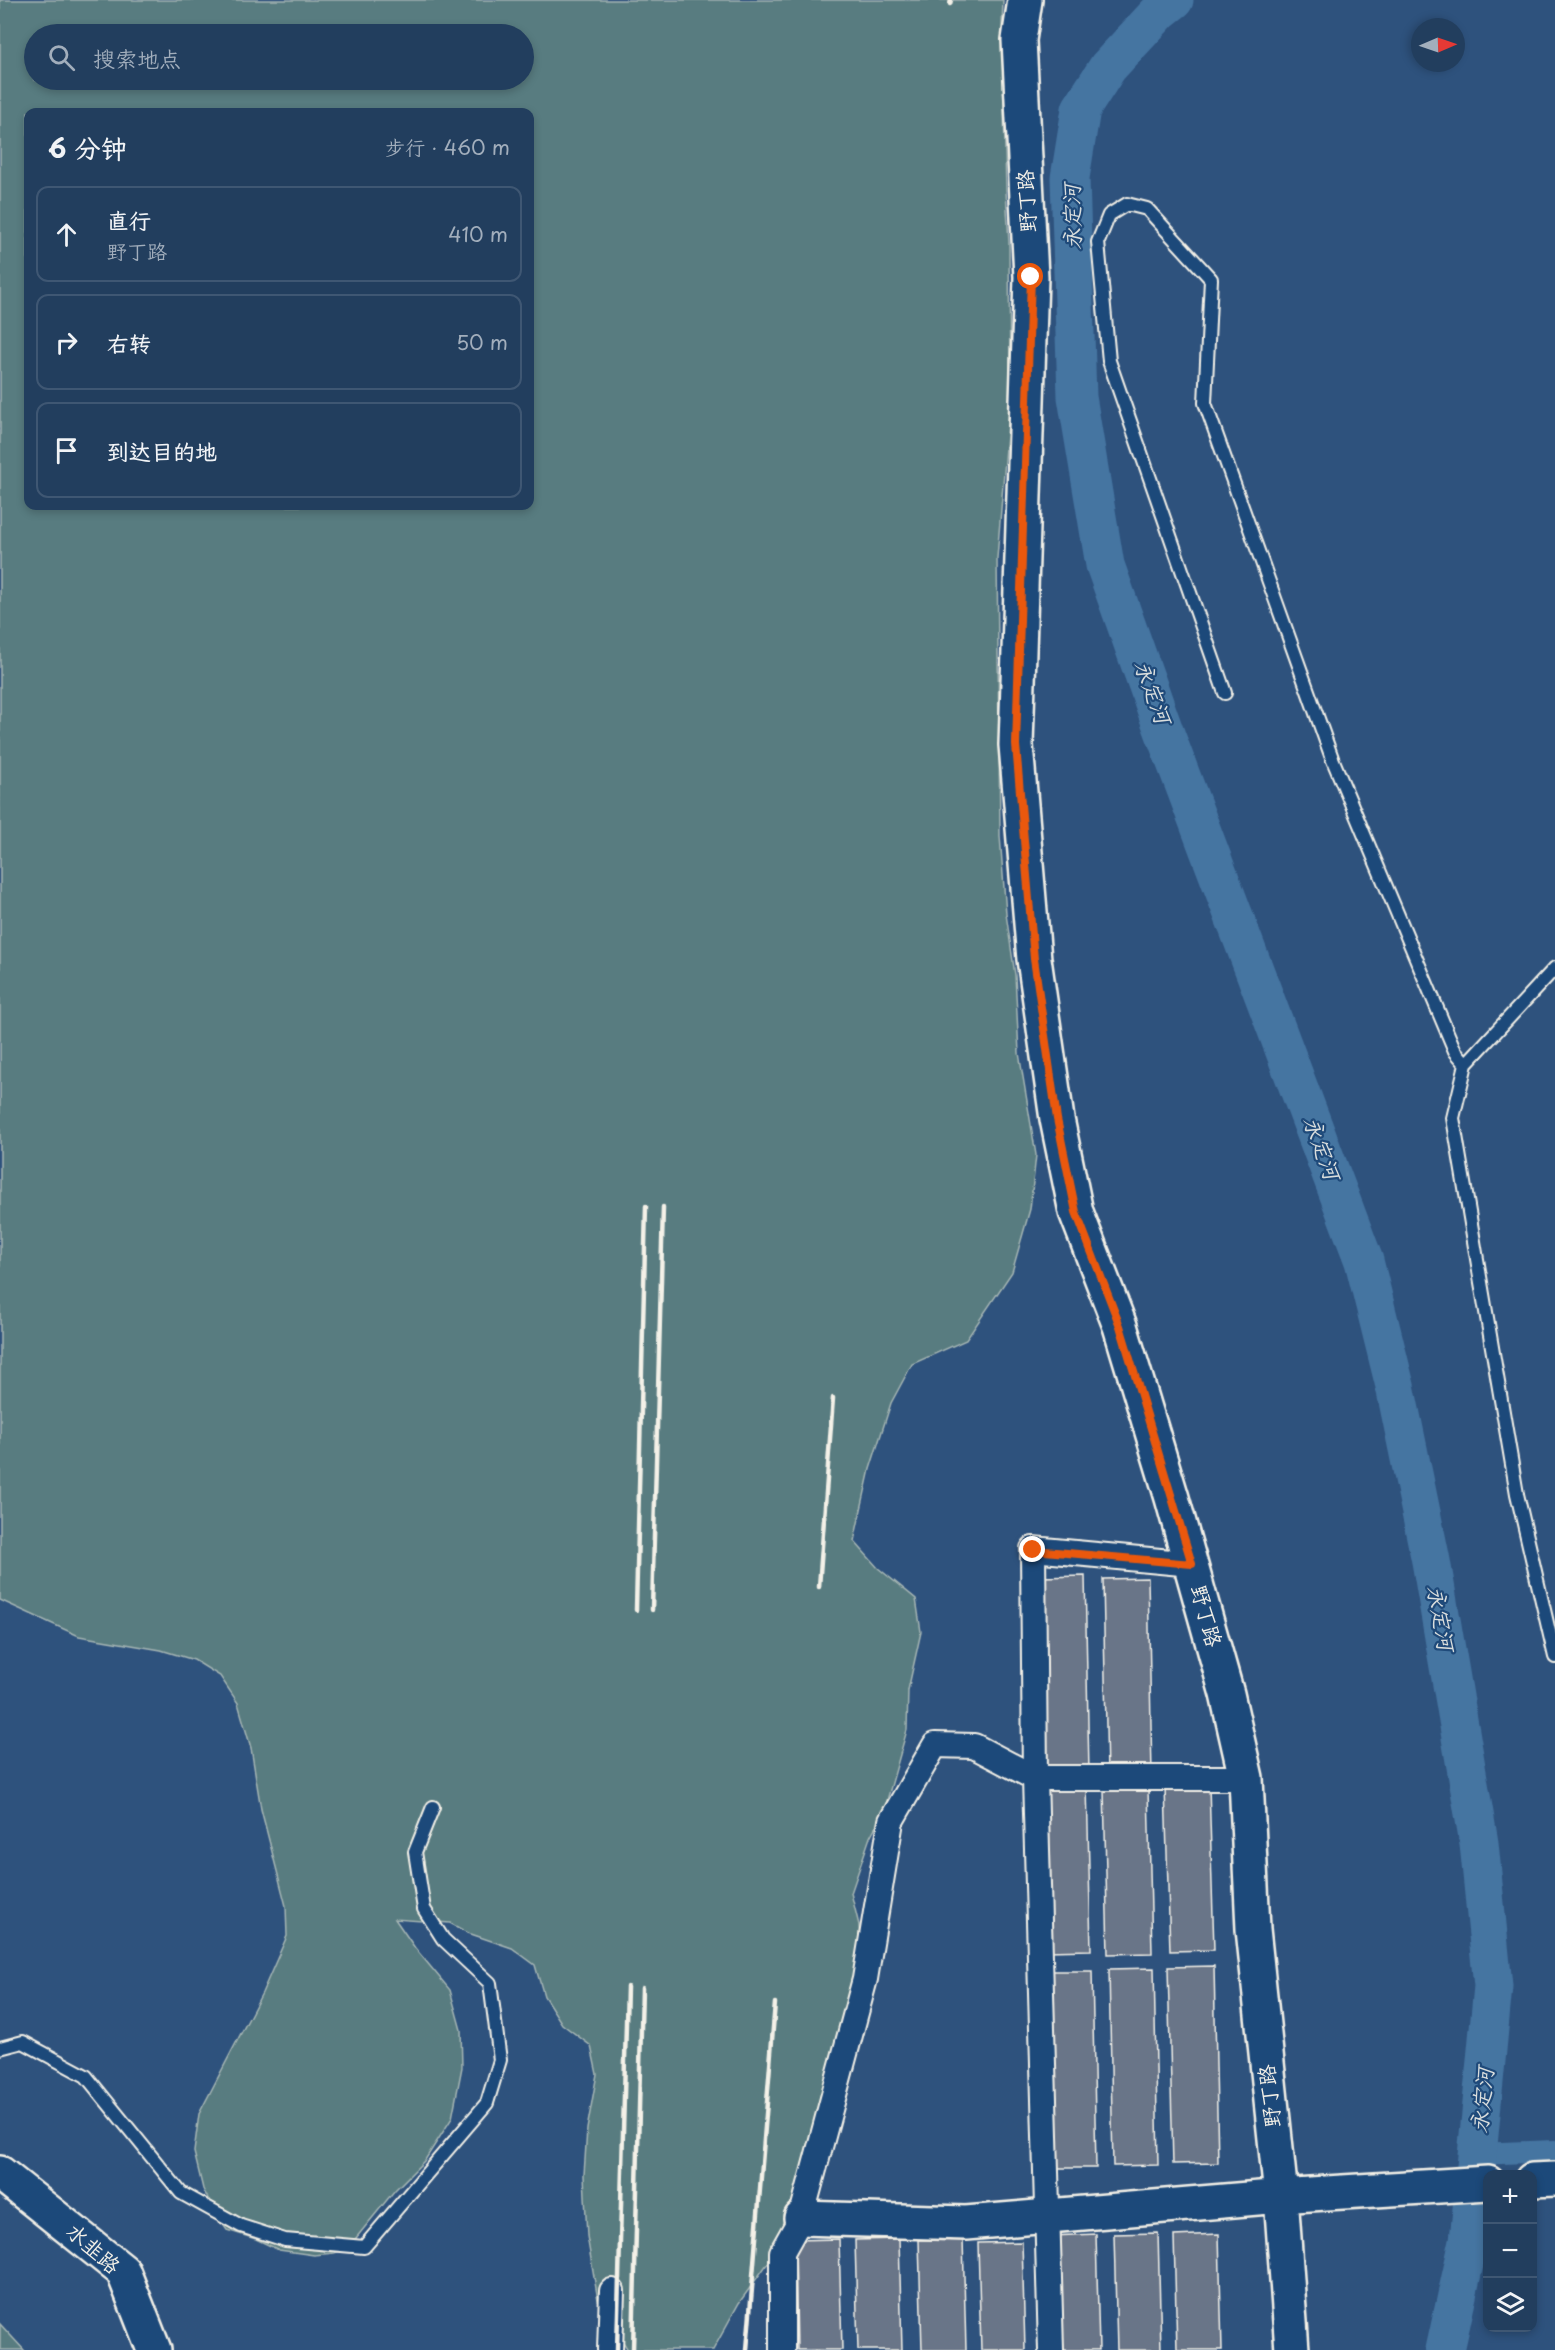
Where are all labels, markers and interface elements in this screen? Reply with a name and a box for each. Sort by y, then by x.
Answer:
north arrow [1411,18,1465,72]
search box [24,24,534,90]
icon: search [45,41,78,74]
text: 搜索地点 [93,41,181,74]
text: 6 分钟 [48,128,127,167]
text: 步行 · 460 m [385,132,510,162]
street label: 野丁路 [1007,169,1043,233]
water label: 永定河 [1053,181,1088,250]
text: 直行 [107,203,151,236]
icon: ahead [50,218,83,251]
text: 410 m [448,219,508,249]
text: 野丁路 [107,236,167,266]
route start [1017,263,1043,289]
icon: right [50,326,83,359]
text: 右转 [107,326,151,359]
text: 50 m [456,327,508,357]
icon: arrive [50,434,83,467]
text: 到达目的地 [107,434,217,467]
water label: 永定河 [1128,655,1182,731]
water label: 永定河 [1297,1111,1351,1187]
route end [1019,1536,1045,1562]
street label: 野丁路 [1184,1581,1232,1650]
water label: 永定河 [1420,1582,1465,1656]
water label: 永定河 [1461,2062,1501,2134]
street label: 野丁路 [1249,2063,1287,2129]
map controls [1483,2170,1537,2332]
button: + [1483,2170,1537,2224]
street label: 水韭路 [60,2215,129,2280]
button: − [1483,2224,1537,2278]
button: layers [1483,2278,1537,2332]

